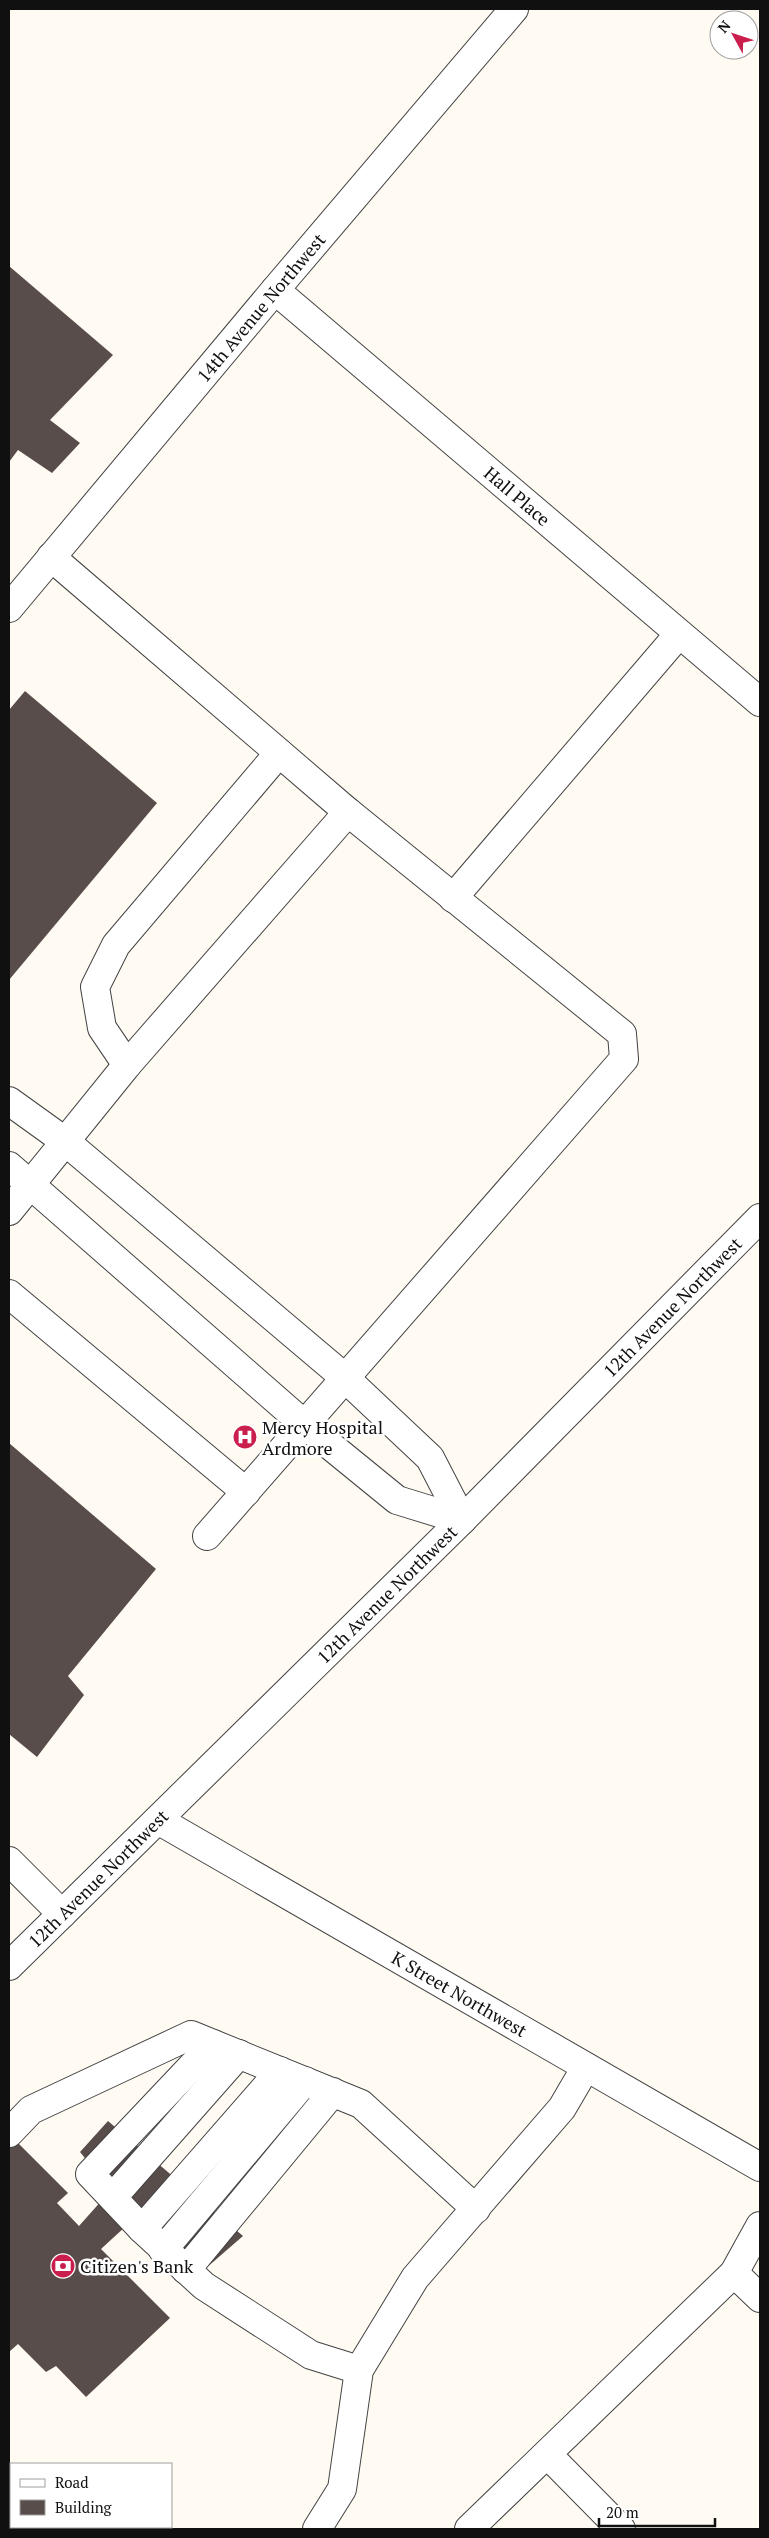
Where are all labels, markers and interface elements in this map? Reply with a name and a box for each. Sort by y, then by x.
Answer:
north arrow [709,10,759,60]
text: N [713,16,735,36]
street label: 14th Avenue Northwest [191,228,331,387]
street label: Hall Place [479,461,556,531]
street label: 12th Avenue Northwest [598,1232,747,1382]
place label: Mercy Hospital Ardmore [262,1415,383,1460]
hospital icon: Mercy Hospital Ardmore [232,1424,258,1450]
street label: 12th Avenue Northwest [311,1520,462,1669]
street label: 12th Avenue Northwest [23,1804,174,1953]
street label: K Street Northwest [388,1945,532,2042]
bank icon: Citizen's Bank [50,2253,76,2279]
place label: Citizen's Bank [80,2254,194,2278]
legend [10,2463,172,2528]
text: Road [55,2472,88,2492]
scale bar [599,2496,715,2528]
text: Building [55,2497,113,2517]
text: 20 m [606,2502,639,2522]

